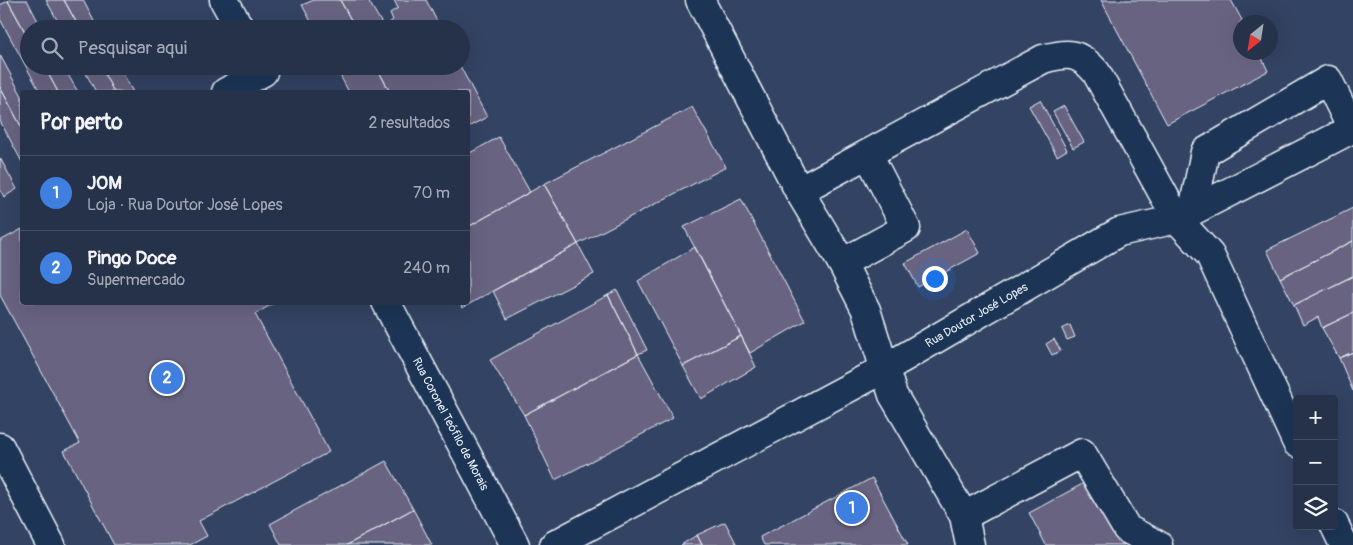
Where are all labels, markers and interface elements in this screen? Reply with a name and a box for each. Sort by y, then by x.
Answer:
north arrow [1233,15,1278,60]
search box [20,20,470,75]
icon: search [38,34,66,62]
text: Pesquisar aqui [78,36,187,60]
text: Por perto [40,109,122,136]
text: 2 resultados [368,113,450,133]
text: JOM [87,171,122,195]
text: 1 [53,183,59,203]
text: 70 m [413,183,450,203]
text: Loja · Rua Doutor José Lopes [87,195,283,215]
text: Pingo Doce [87,246,176,270]
text: 2 [52,258,60,278]
text: 240 m [403,258,450,278]
your location [922,266,948,292]
text: Supermercado [87,270,185,290]
street label: Rua Doutor José Lopes [923,279,1031,351]
street label: Rua Coronel Teófilo de Morais [409,355,492,494]
pin: 2 [151,359,183,397]
map controls [1293,395,1338,530]
button: + [1293,395,1338,440]
button: − [1293,440,1338,485]
button: layers [1293,485,1338,530]
pin: 1 [836,489,868,527]

